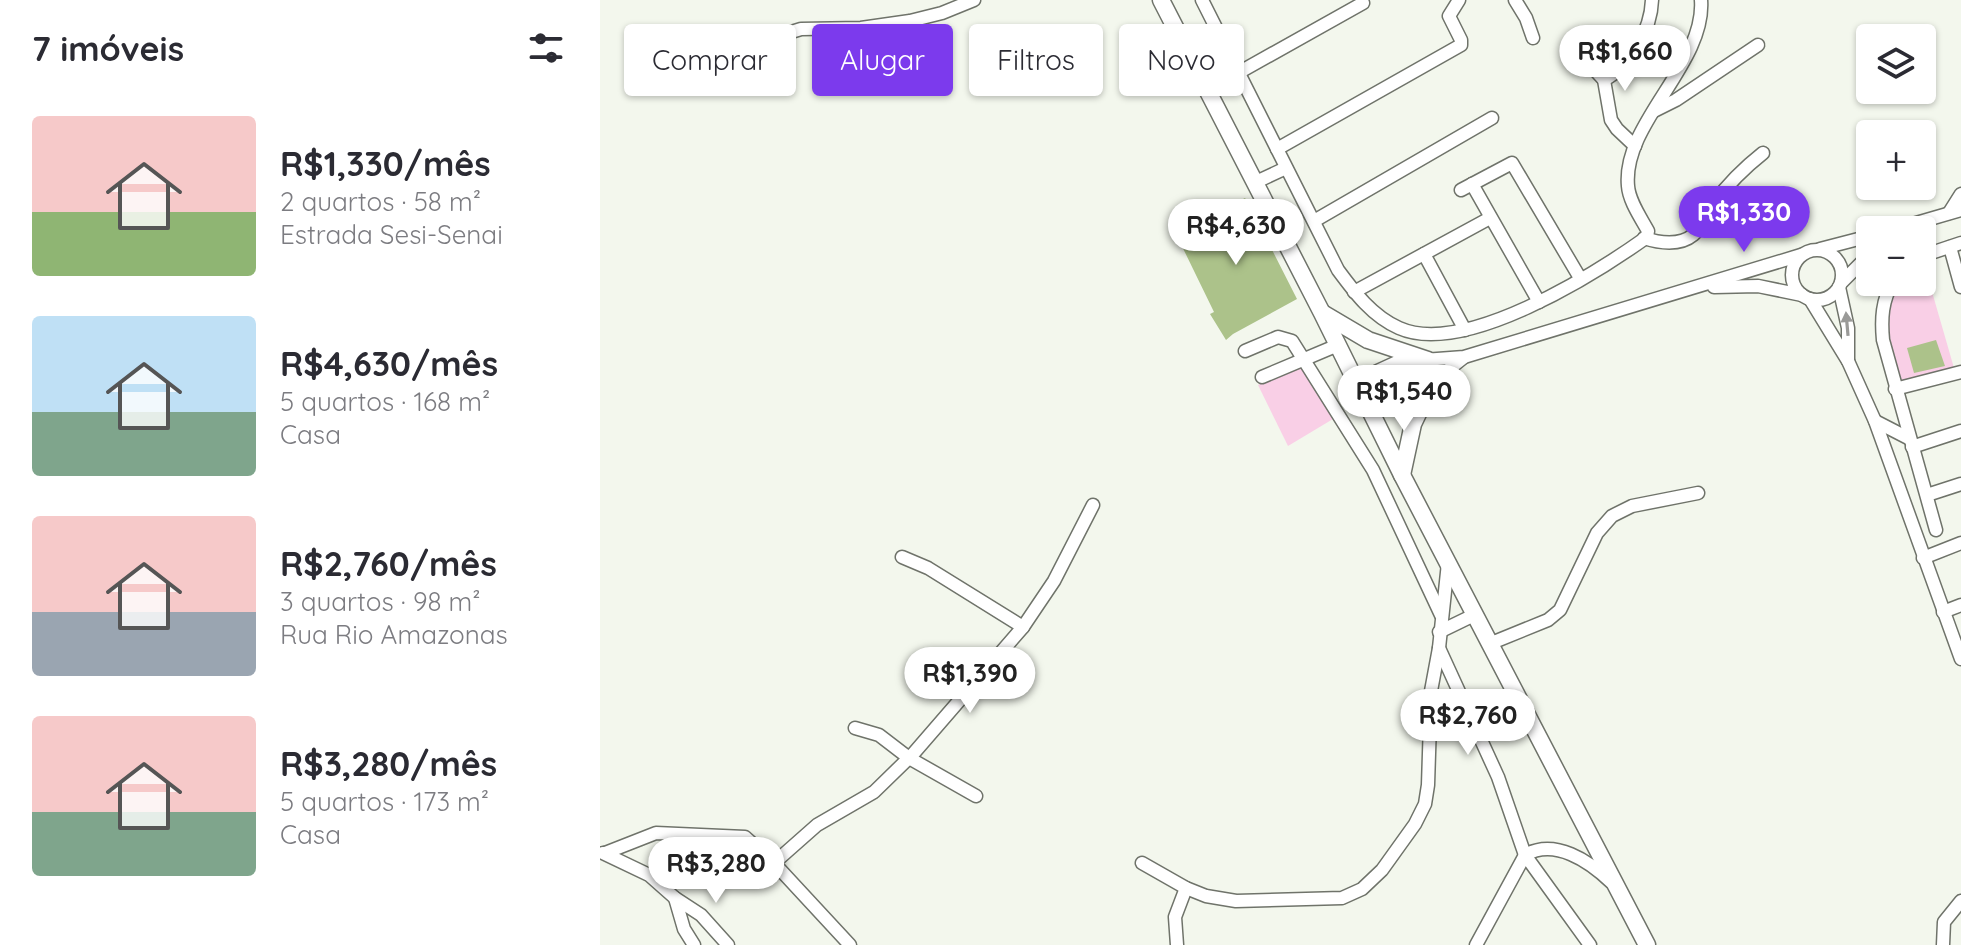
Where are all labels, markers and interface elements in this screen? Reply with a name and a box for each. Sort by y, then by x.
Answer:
chip: Comprar [624,24,796,96]
chip: Alugar [812,24,953,96]
chip: Filtros [969,24,1103,96]
chip: Novo [1119,24,1244,96]
map controls [1856,24,1936,296]
button: layers [1856,24,1936,104]
pin: R$1,660 [1551,25,1699,93]
icon: filters [524,26,568,70]
text: 7 imóveis [32,27,184,70]
text: R$1,660 [1577,34,1673,67]
button: + [1856,120,1936,200]
text: R$1,330/mês [280,142,491,185]
icon: home [96,148,192,244]
text: 2 quartos · 58 m² [280,185,481,218]
pin: R$1,330 [1670,186,1818,254]
text: R$1,330 [1697,195,1791,228]
pin: R$4,630 [1162,199,1310,267]
text: R$4,630 [1186,208,1286,241]
button: − [1856,216,1936,296]
text: Estrada Sesi-Senai [280,218,503,251]
one-way arrow [1840,311,1853,336]
text: R$4,630/mês [280,342,498,385]
icon: home [96,348,192,444]
pin: R$1,540 [1330,365,1478,433]
text: R$1,540 [1356,374,1452,407]
text: 5 quartos · 168 m² [280,385,490,418]
text: Casa [280,418,341,451]
text: R$2,760/mês [280,542,497,585]
icon: home [96,548,192,644]
text: 3 quartos · 98 m² [280,585,481,618]
text: Rua Rio Amazonas [280,618,508,651]
pin: R$1,390 [896,647,1044,715]
text: R$1,390 [922,656,1018,689]
pin: R$2,760 [1394,689,1542,757]
text: R$2,760 [1418,698,1518,731]
text: R$3,280/mês [280,742,497,785]
icon: home [96,748,192,844]
text: 5 quartos · 173 m² [280,785,489,818]
text: Casa [280,818,341,851]
pin: R$3,280 [642,837,790,905]
text: R$3,280 [666,846,766,879]

